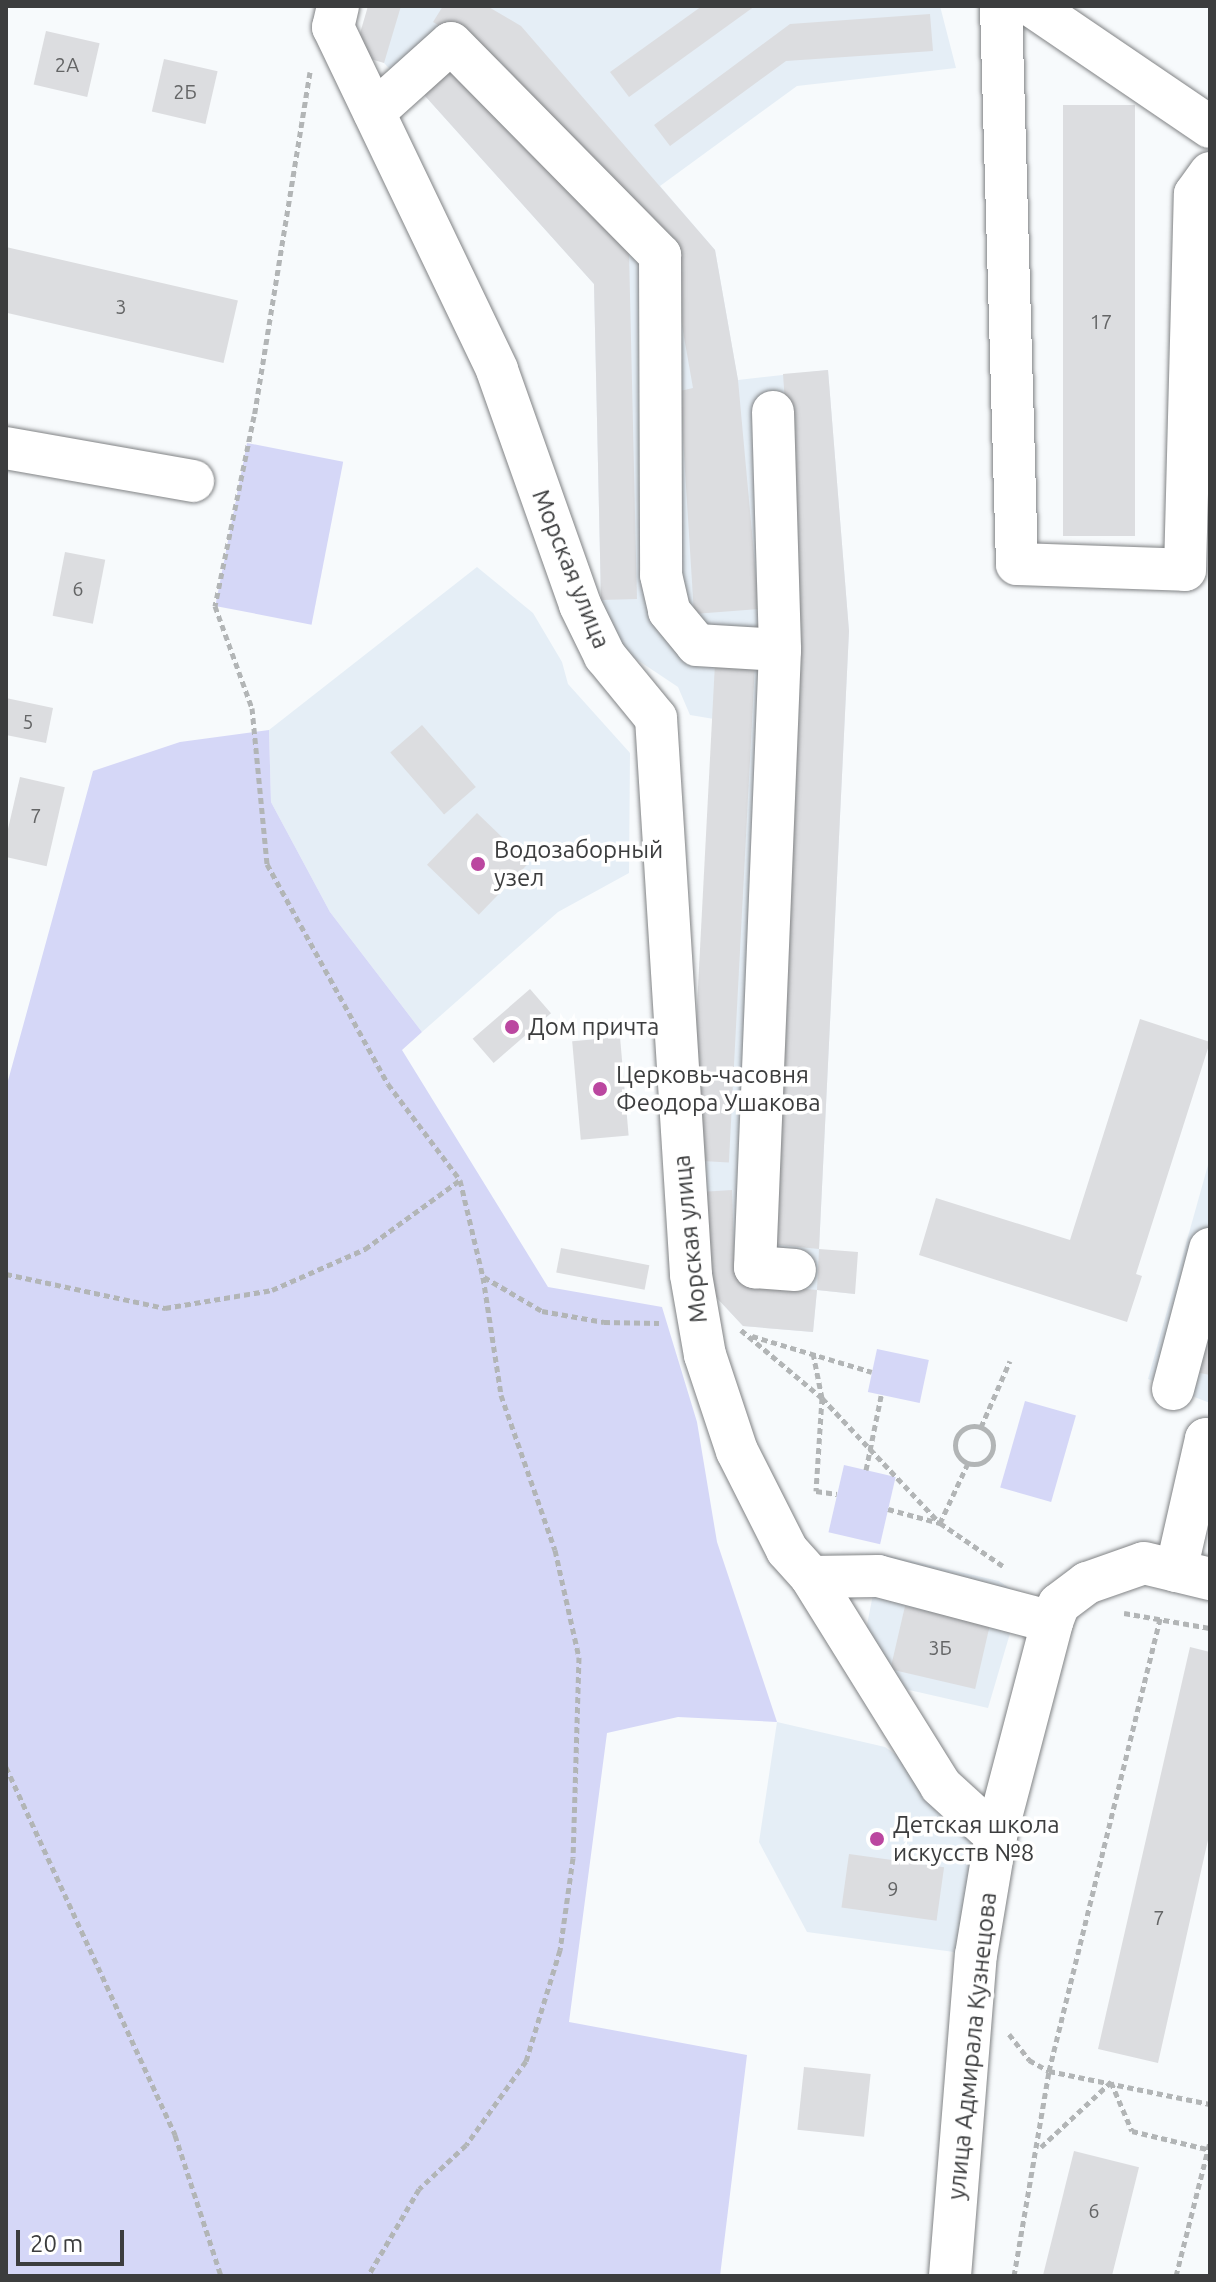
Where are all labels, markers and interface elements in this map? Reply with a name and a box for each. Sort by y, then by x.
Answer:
house number: 2А [55,52,79,76]
house number: 2Б [173,79,197,103]
house number: 3 [115,294,127,318]
house number: 17 [1090,309,1112,333]
street label: Морская улица [526,485,616,653]
house number: 6 [72,576,84,600]
house number: 5 [22,709,34,733]
house number: 7 [30,803,42,827]
place label: Водозаборный узел [494,836,663,892]
marker: Водозаборный узел [469,855,487,873]
place label: Дом причта [528,1013,659,1041]
marker: Дом причта [503,1018,521,1036]
place label: Церковь-часовня Феодора Ушакова [616,1061,821,1117]
marker: Церковь-часовня Феодора Ушакова [591,1080,609,1098]
street label: Морская улица [667,1154,713,1324]
house number: 3Б [928,1635,952,1659]
place label: Детская школа искусств №8 [893,1811,1060,1867]
marker: Детская школа искусств №8 [868,1830,886,1848]
house number: 9 [887,1876,899,1900]
street label: улица Адмирала Кузнецова [942,1891,1002,2201]
house number: 7 [1153,1905,1165,1929]
house number: 6 [1088,2198,1100,2222]
scale bar [20,2214,128,2264]
text: 20 m [30,2230,83,2257]

